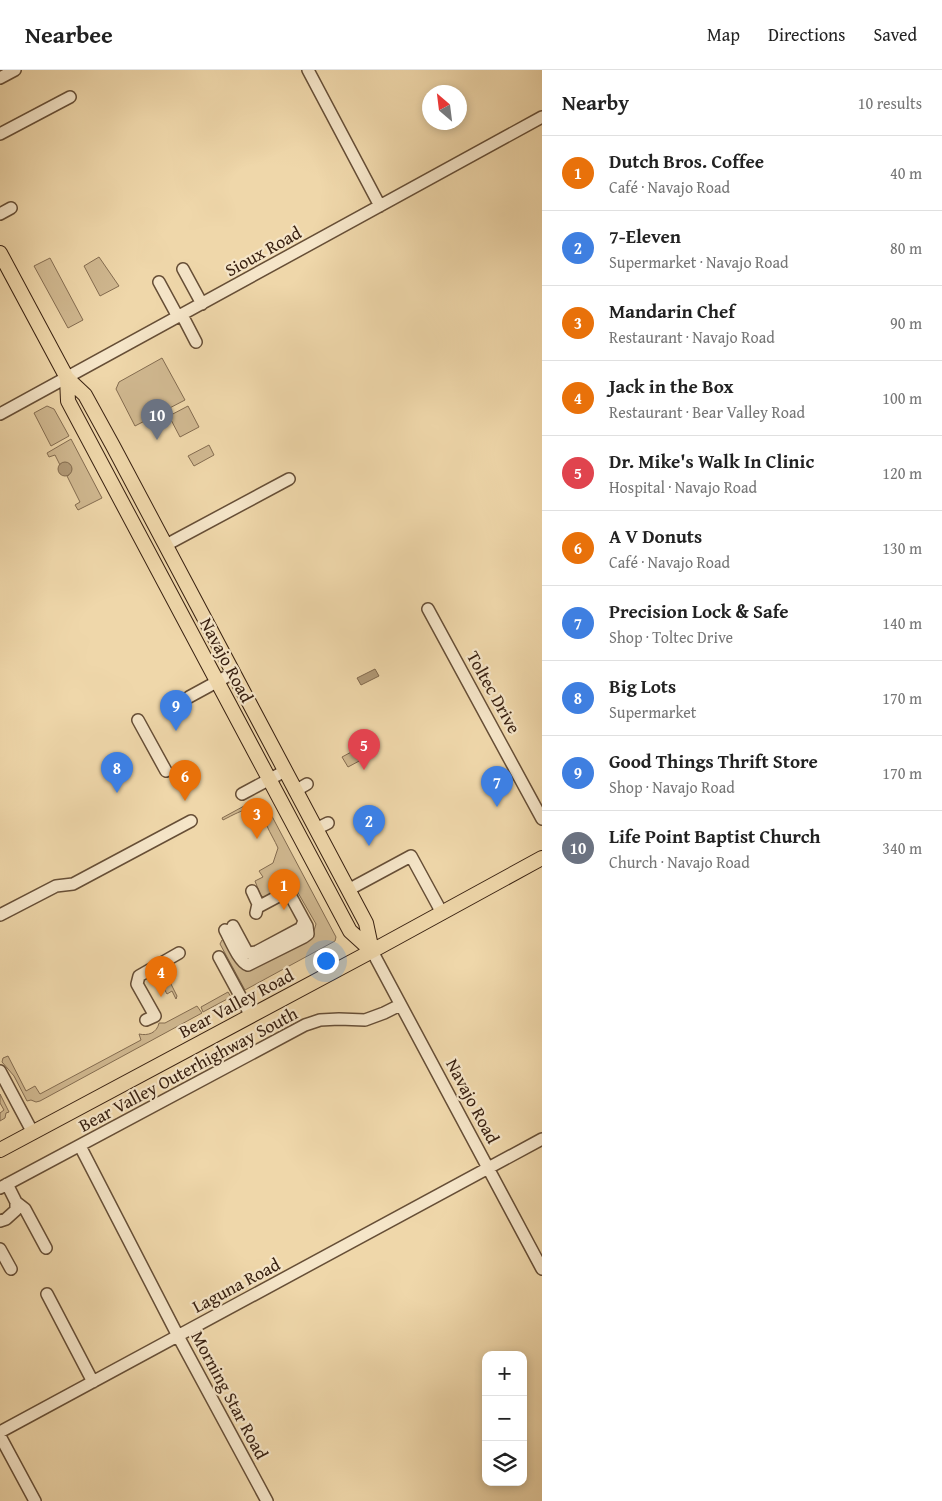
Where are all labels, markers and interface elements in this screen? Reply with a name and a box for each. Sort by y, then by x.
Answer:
text: Nearbee [25,17,113,52]
text: Map [707,21,740,48]
text: Directions [768,21,845,48]
text: Saved [873,21,917,48]
north arrow [422,85,467,130]
text: Nearby [562,87,629,118]
text: 10 results [858,91,922,115]
text: Dutch Bros. Coffee [609,147,764,175]
text: 1 [574,161,582,185]
text: 40 m [890,161,922,185]
text: Café · Navajo Road [609,175,730,199]
street label: Sioux Road [220,219,306,283]
text: 7-Eleven [609,222,681,250]
text: 2 [574,236,582,260]
text: 80 m [890,236,922,260]
text: Supermarket · Navajo Road [609,250,789,274]
text: Mandarin Chef [609,297,735,325]
text: 3 [574,311,582,335]
text: 90 m [890,311,922,335]
text: Restaurant · Navajo Road [609,325,775,349]
text: Jack in the Box [609,372,733,400]
text: 4 [574,386,582,410]
text: 100 m [882,386,922,410]
pin: 10 [141,399,173,440]
text: Restaurant · Bear Valley Road [609,400,805,424]
text: Dr. Mike's Walk In Clinic [609,447,814,475]
text: 5 [574,461,582,485]
text: 120 m [882,461,922,485]
text: Hospital · Navajo Road [609,475,757,499]
text: A V Donuts [609,522,702,550]
text: 6 [574,536,582,560]
text: 130 m [882,536,922,560]
text: Café · Navajo Road [609,550,730,574]
text: Precision Lock & Safe [609,597,789,625]
text: 7 [574,611,582,635]
text: 140 m [882,611,922,635]
street label: Navajo Road [193,613,261,708]
text: Shop · Toltec Drive [609,625,733,649]
street label: Toltec Drive [460,646,528,738]
text: Big Lots [609,672,676,700]
text: 8 [574,686,582,710]
text: 170 m [882,686,922,710]
pin: 9 [160,690,192,731]
text: Supermarket [609,700,696,724]
pin: 5 [348,729,380,770]
text: Good Things Thrift Store [609,747,818,775]
pin: 8 [101,752,133,793]
pin: 6 [169,760,201,801]
text: 9 [574,761,582,785]
text: 170 m [882,761,922,785]
pin: 7 [481,766,513,807]
text: Shop · Navajo Road [609,775,735,799]
pin: 3 [241,798,273,839]
pin: 2 [353,805,385,846]
text: Life Point Baptist Church [609,822,821,850]
text: 10 [570,836,586,860]
text: 340 m [882,836,922,860]
text: Church · Navajo Road [609,850,750,874]
pin: 1 [268,869,300,910]
your location [313,948,339,974]
pin: 4 [145,956,177,997]
street label: Bear Valley Road [174,961,299,1045]
street label: Bear Valley Outerhighway South [74,1000,302,1138]
street label: Navajo Road [439,1054,507,1149]
street label: Laguna Road [187,1250,285,1320]
street label: Morning Star Road [185,1326,275,1464]
map controls [482,1351,527,1486]
button: + [482,1351,527,1396]
button: − [482,1396,527,1441]
button: layers [482,1441,527,1486]

